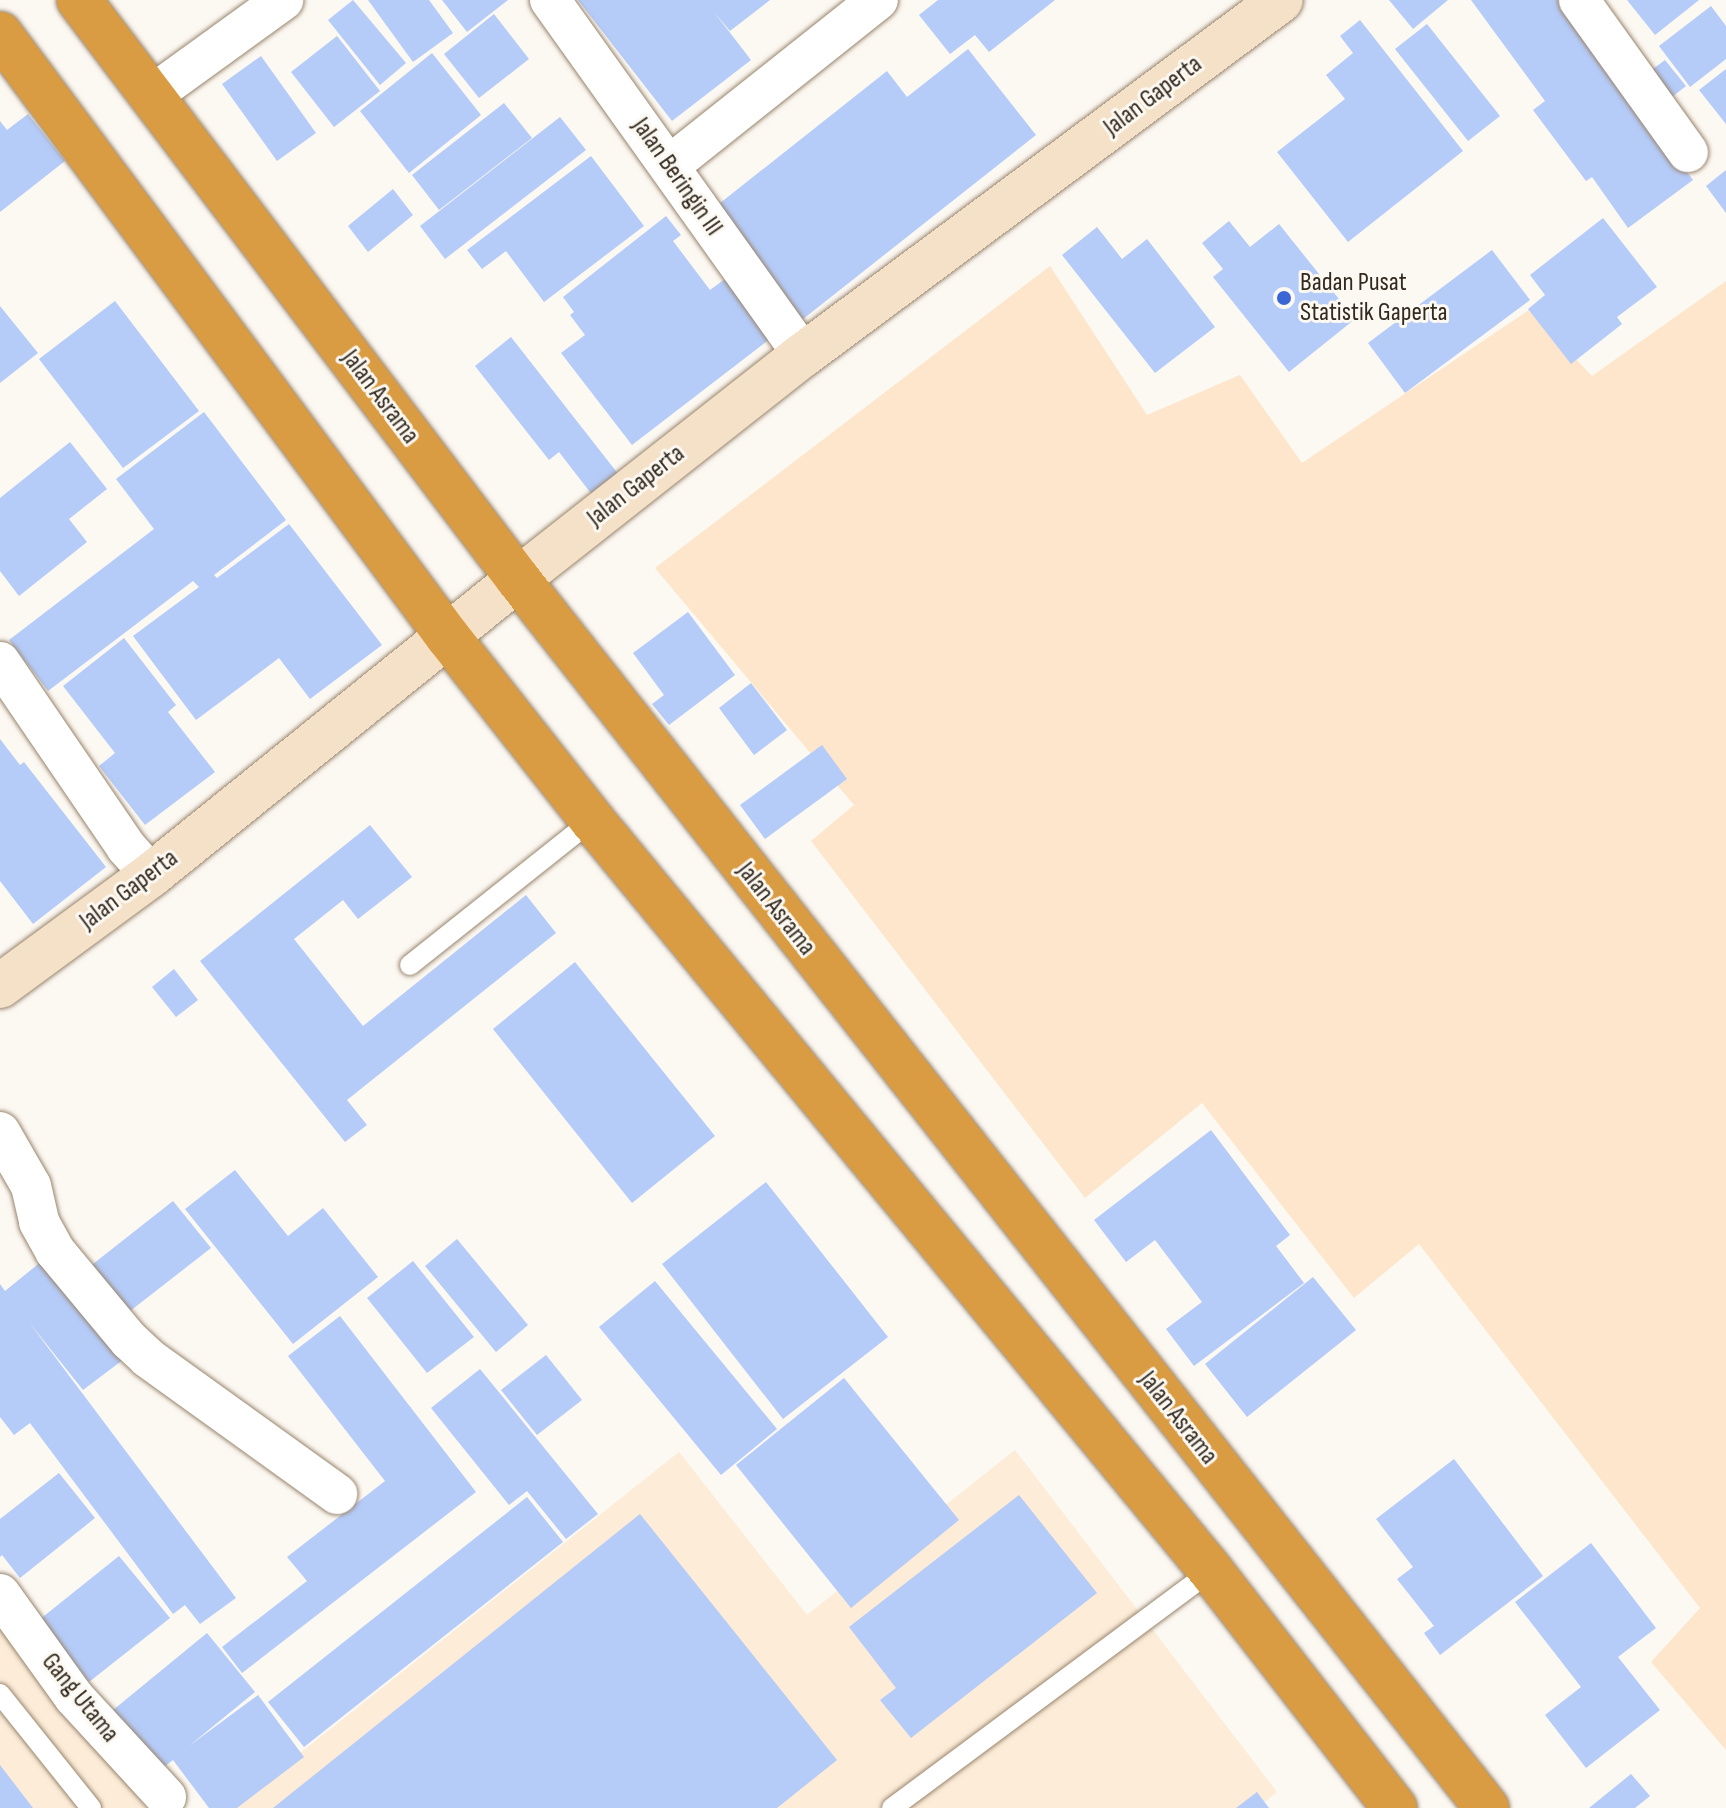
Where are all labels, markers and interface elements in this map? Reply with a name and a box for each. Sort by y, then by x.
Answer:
street label: Jalan Gaperta [1098,49,1208,143]
street label: Jalan Beringin III [625,112,729,242]
place label: Badan Pusat Statistik Gaperta [1300,267,1448,328]
marker: Badan Pusat Statistik Gaperta [1275,289,1293,307]
street label: Jalan Asrama [335,344,425,450]
street label: Jalan Gaperta [581,438,691,534]
street label: Jalan Gaperta [74,843,184,937]
street label: Jalan Asrama [730,856,822,962]
street label: Jalan Asrama [1132,1365,1224,1471]
street label: Gang Utama [35,1647,125,1749]

